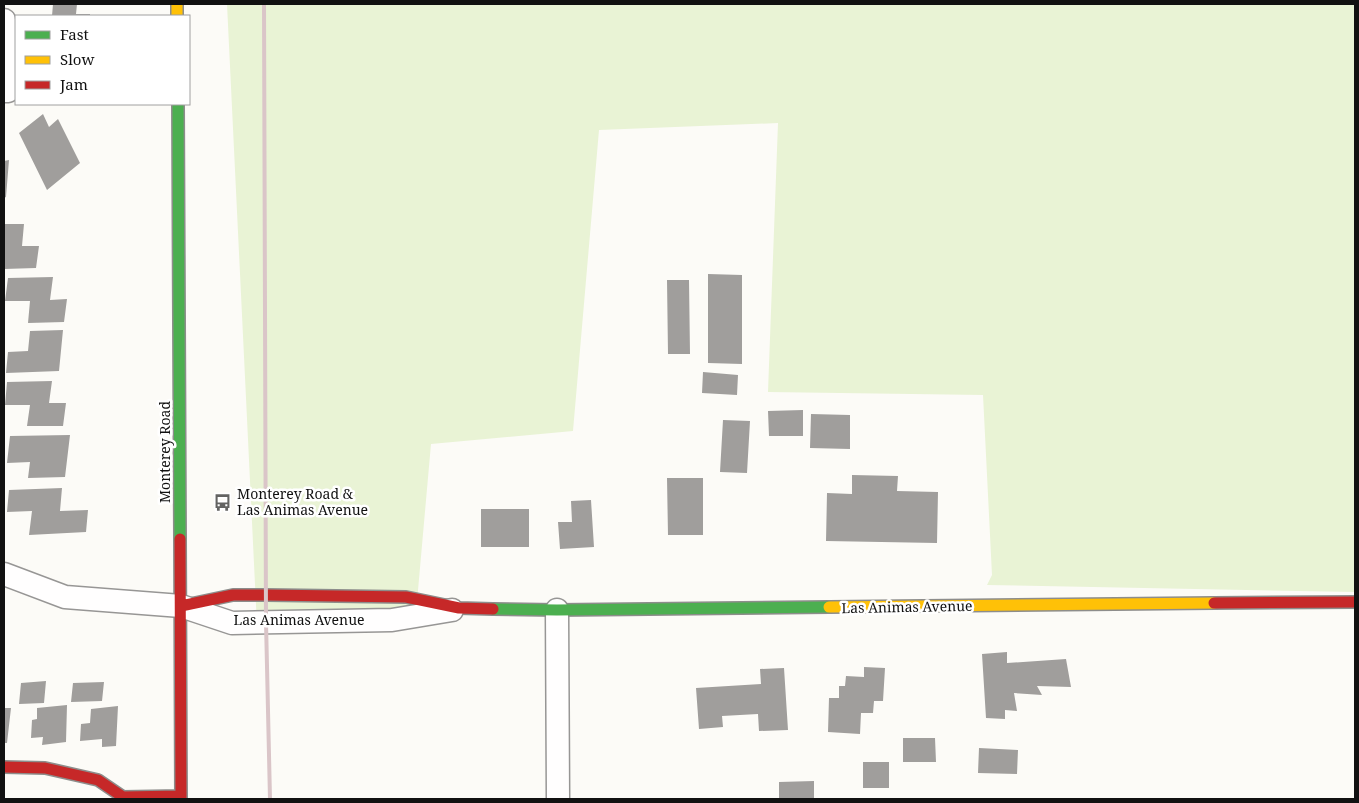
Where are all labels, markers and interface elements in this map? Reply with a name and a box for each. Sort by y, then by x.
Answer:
legend [15,15,190,105]
text: Fast [60,24,89,44]
text: Slow [60,49,94,69]
text: Jam [59,74,88,94]
street label: Monterey Road [155,401,174,503]
place label: Monterey Road & Las Animas Avenue [237,484,368,519]
bus stop icon: Monterey Road & Las Animas Avenue [213,492,233,512]
street label: Las Animas Avenue [841,596,973,617]
street label: Las Animas Avenue [233,610,365,629]

